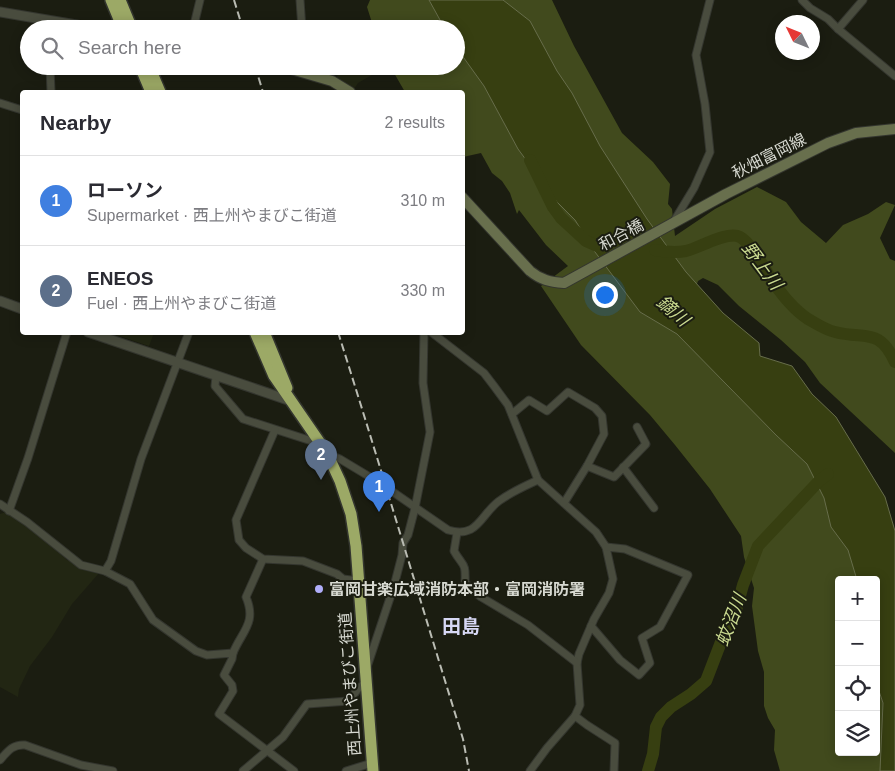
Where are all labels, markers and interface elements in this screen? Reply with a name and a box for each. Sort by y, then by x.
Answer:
north arrow [775,15,820,60]
search box [20,20,465,75]
icon: search [38,34,66,62]
text: Search here [78,37,182,58]
text: Nearby [40,111,111,134]
text: 2 results [385,114,445,131]
street label: 秋畑富岡線 [729,130,809,182]
text: ローソン [87,180,163,201]
text: 1 [52,192,60,209]
text: 310 m [401,192,445,209]
text: Supermarket · 西上州やまびこ街道 [87,207,337,224]
street label: 和合橋 [596,216,646,254]
water label: 野上川 [738,238,787,295]
text: ENEOS [87,268,154,289]
text: 2 [52,282,60,299]
text: 330 m [401,282,445,299]
your location [592,282,618,308]
water label: 鏑川 [653,292,695,332]
text: Fuel · 西上州やまびこ街道 [87,295,276,312]
pin: 2 [305,439,337,480]
pin: 1 [363,471,395,512]
map controls [835,576,880,756]
button: + [835,576,880,621]
place label: 富岡甘楽広域消防本部・富岡消防署 [329,581,585,598]
marker: 富岡甘楽広域消防本部・富岡消防署 [313,583,325,595]
water label: 蚊沼川 [712,589,751,649]
street label: 西上州やまびこ街道 [336,612,364,756]
district label: 田島 [442,616,480,637]
button: − [835,621,880,666]
button: locate [835,666,880,711]
button: layers [835,711,880,756]

